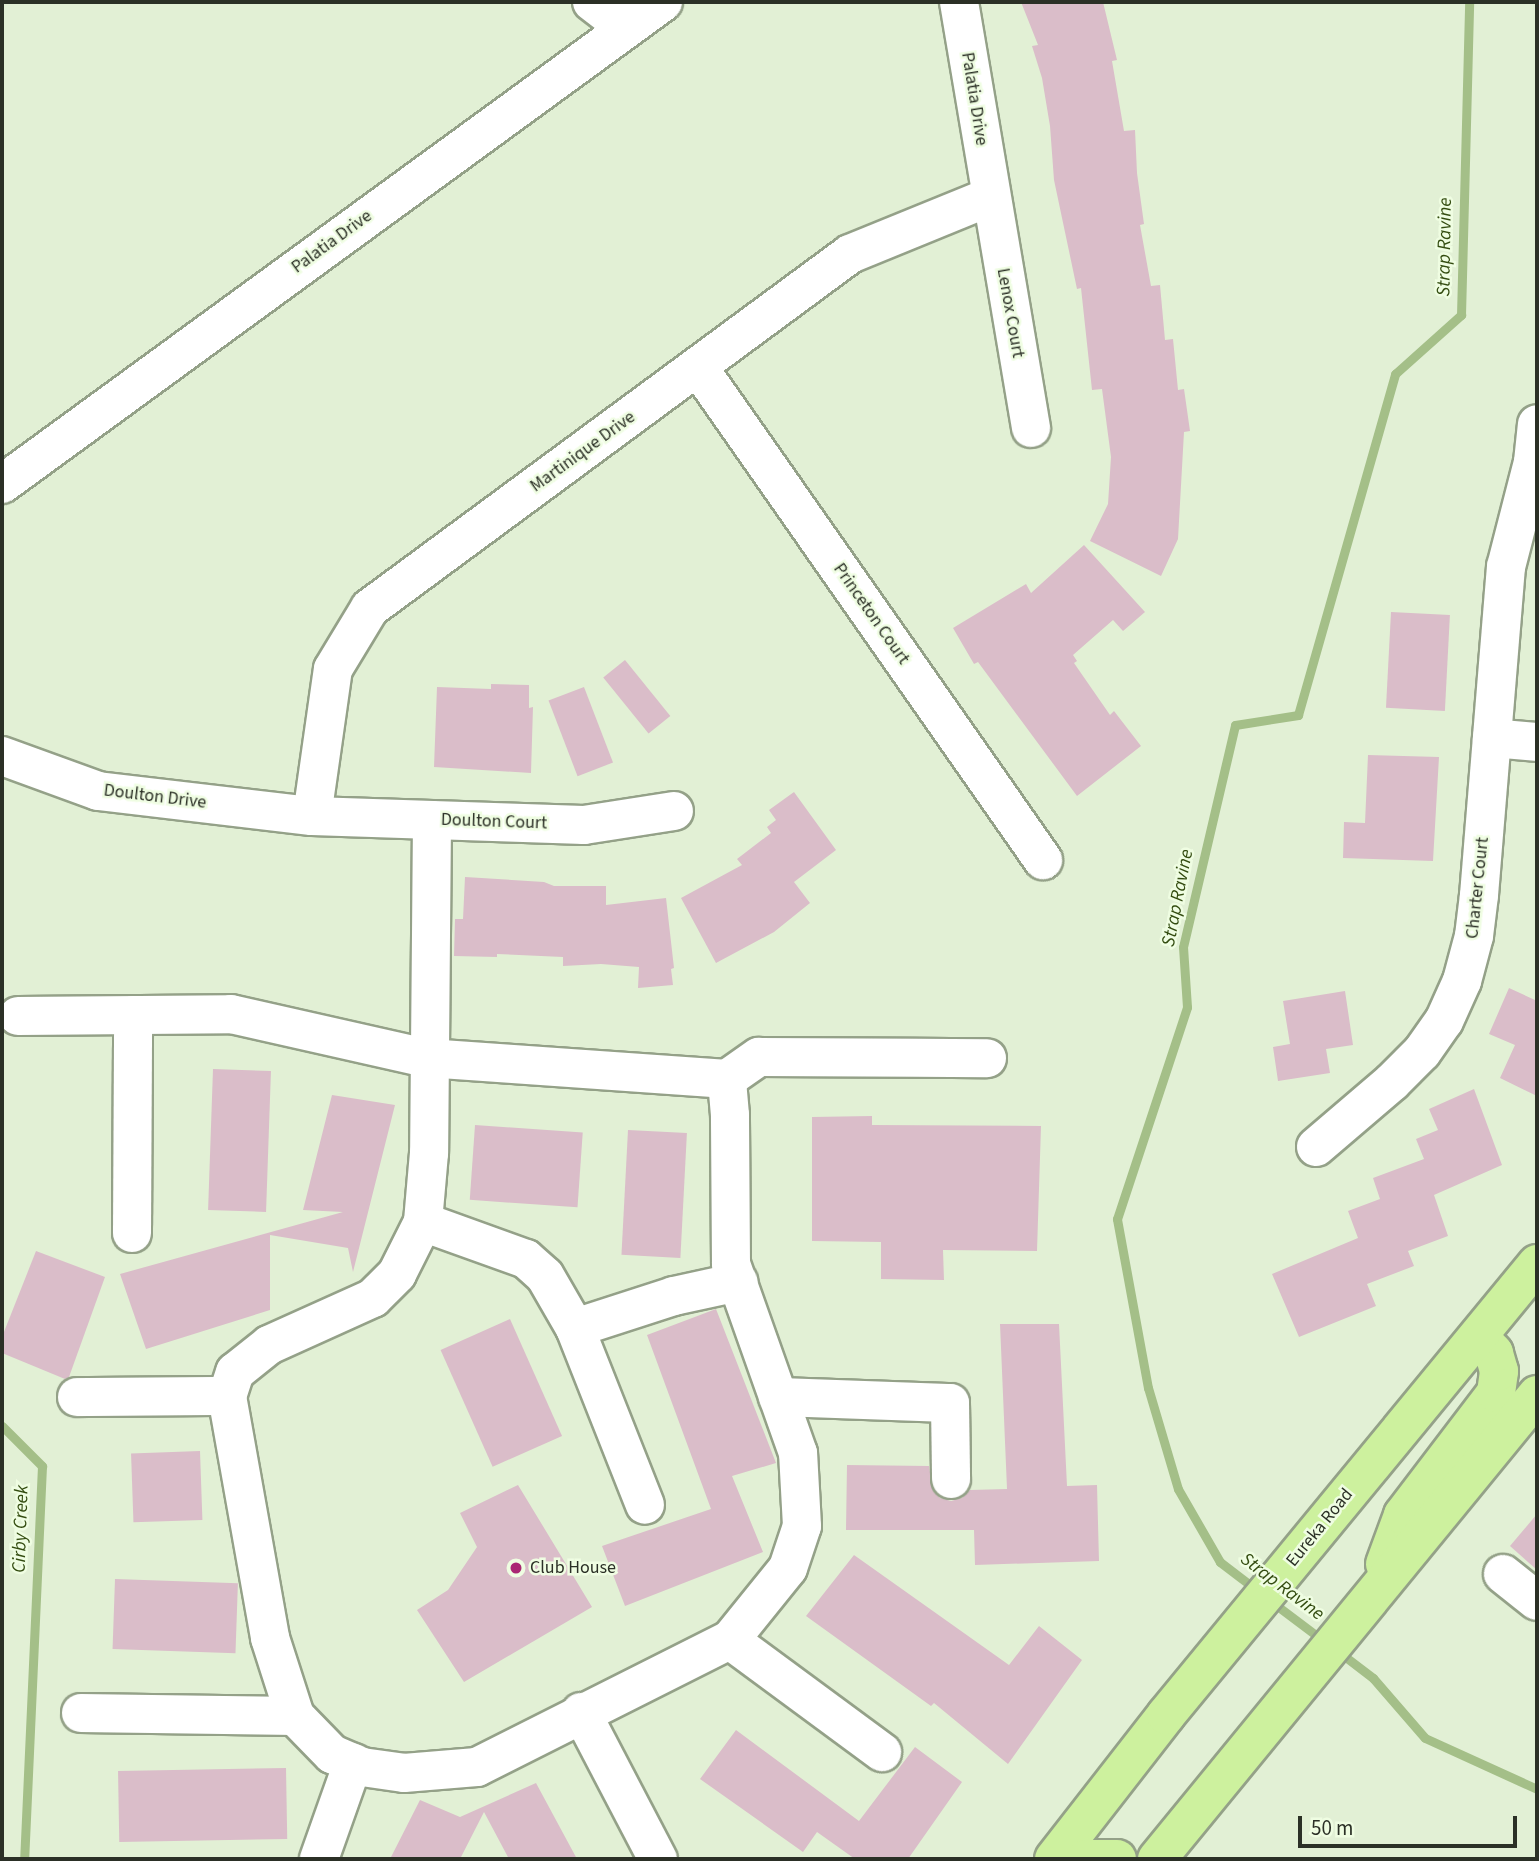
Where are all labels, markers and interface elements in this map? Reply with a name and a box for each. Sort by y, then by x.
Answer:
street label: Palatia Drive [956,51,992,147]
water label: Strap Ravine [1433,197,1457,297]
street label: Palatia Drive [288,206,376,278]
street label: Lenox Court [992,267,1028,359]
street label: Martinique Drive [526,407,640,497]
street label: Princeton Court [828,559,914,669]
street label: Doulton Drive [102,780,208,814]
street label: Doulton Court [440,809,548,835]
street label: Charter Court [1462,836,1494,940]
water label: Strap Ravine [1157,847,1199,949]
water label: Cirby Creek [8,1485,34,1573]
street label: Eureka Road [1282,1485,1358,1571]
water label: Strap Ravine [1236,1548,1328,1626]
place label: Club House [530,1557,616,1579]
marker: Club House [508,1560,524,1576]
scale bar [1301,1801,1520,1845]
text: 50 m [1311,1813,1353,1843]

